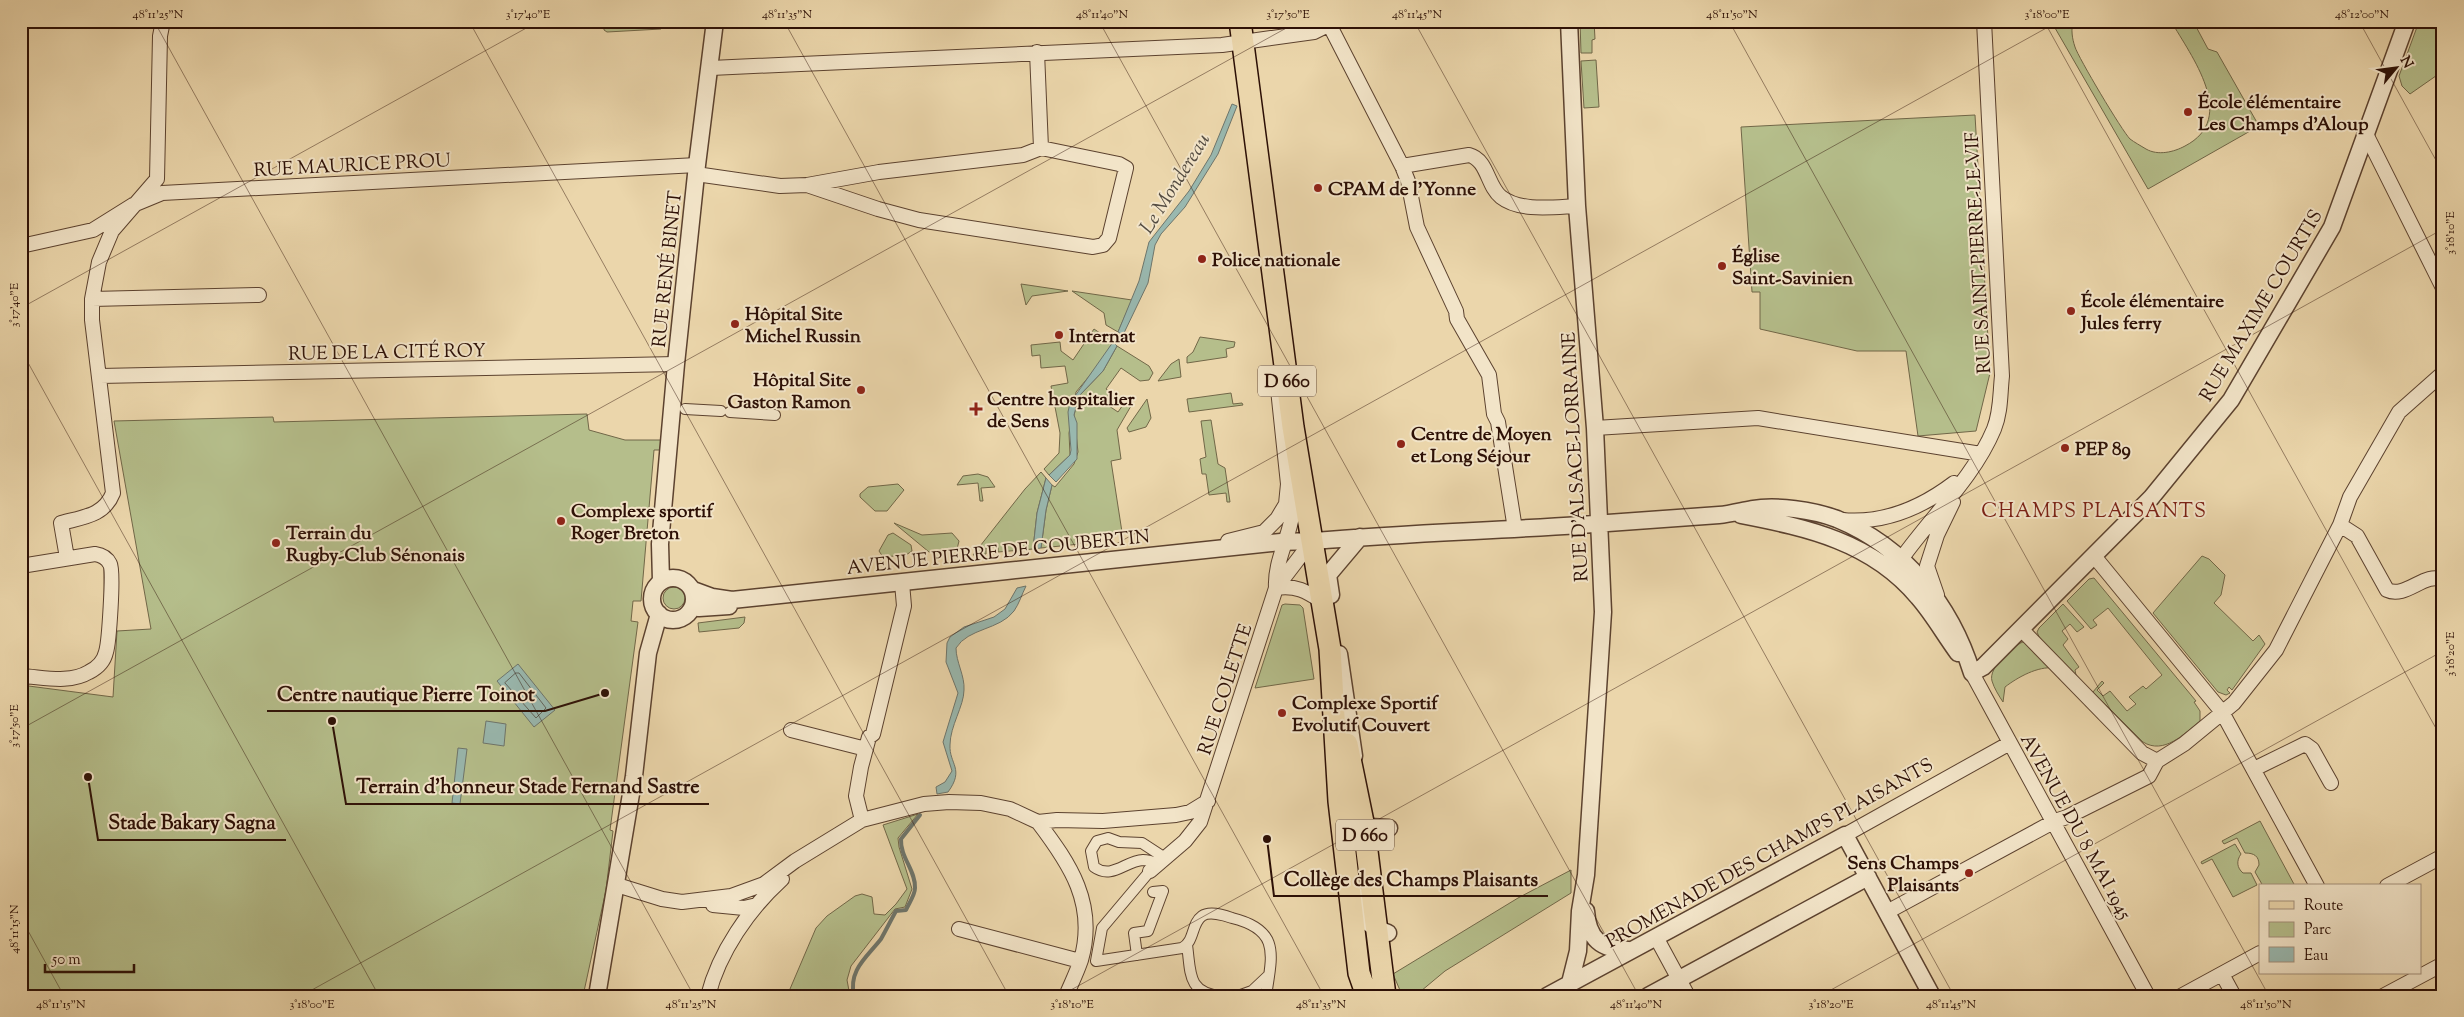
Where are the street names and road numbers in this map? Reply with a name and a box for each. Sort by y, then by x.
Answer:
street label: RUE SAINT-PIERRE-LE-VIF [1960,131,1999,374]
street label: RUE MAURICE PROU [253,148,452,185]
street label: RUE RENÉ BINET [647,190,690,349]
street label: RUE MAXIME COURTIS [2194,205,2330,407]
street label: RUE D'ALSACE-LORRAINE [1556,331,1597,582]
street label: RUE DE LA CITÉ ROY [288,338,487,369]
road number: D 660 [1258,366,1316,396]
street label: AVENUE PIERRE DE COUBERTIN [845,524,1151,583]
street label: RUE COLETTE [1192,620,1260,759]
street label: AVENUE DU 8 MAI 1945 [2012,729,2137,925]
street label: PROMENADE DES CHAMPS PLAISANTS [1602,753,1939,956]
road number: D 660 [1336,820,1394,850]

